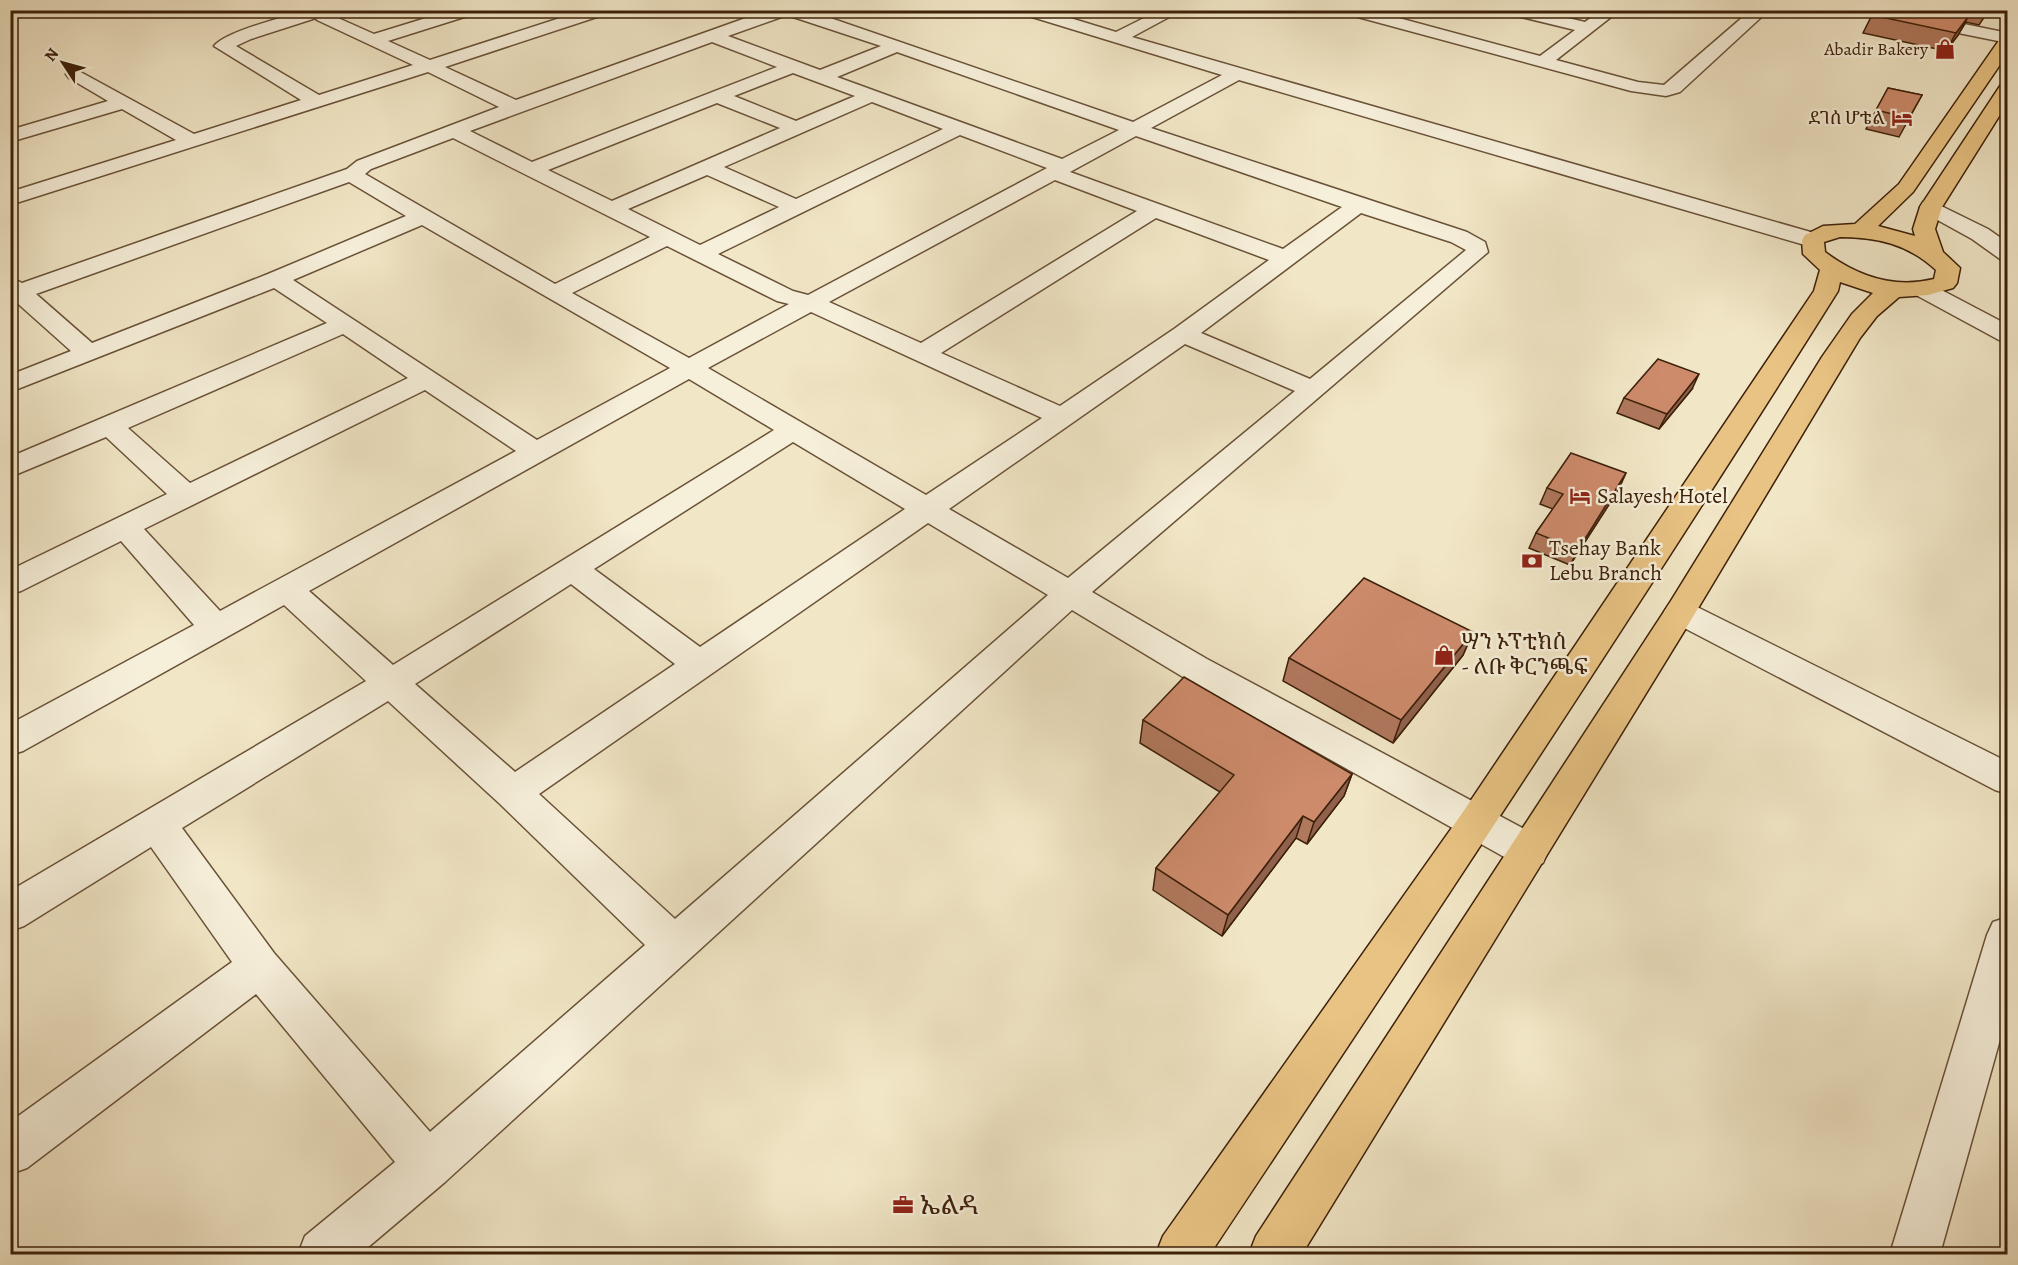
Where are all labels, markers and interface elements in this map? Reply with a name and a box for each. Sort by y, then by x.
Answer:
north arrow [33,33,93,93]
place label: Abadir Bakery [1823,37,1929,61]
shop icon: Abadir Bakery [1933,37,1957,61]
text: N [39,43,64,66]
place label: ደገሰ ሆቴል [1809,106,1885,130]
hotel icon: ደገሰ ሆቴል [1890,106,1914,130]
place label: Salayesh Hotel [1597,481,1728,511]
hotel icon: Salayesh Hotel [1568,484,1592,508]
place label: Tsehay Bank Lebu Branch [1549,533,1662,588]
bank icon: Tsehay Bank Lebu Branch [1520,549,1544,573]
place label: ሣን ኦፕቲክስ - ለቡ ቅርንጫፍ [1461,627,1588,682]
shop icon: ሣን ኦፕቲክስ - ለቡ ቅርንጫፍ [1432,643,1456,667]
place label: ኤልዳ [920,1187,978,1223]
office icon: ኤልዳ [891,1193,915,1217]

